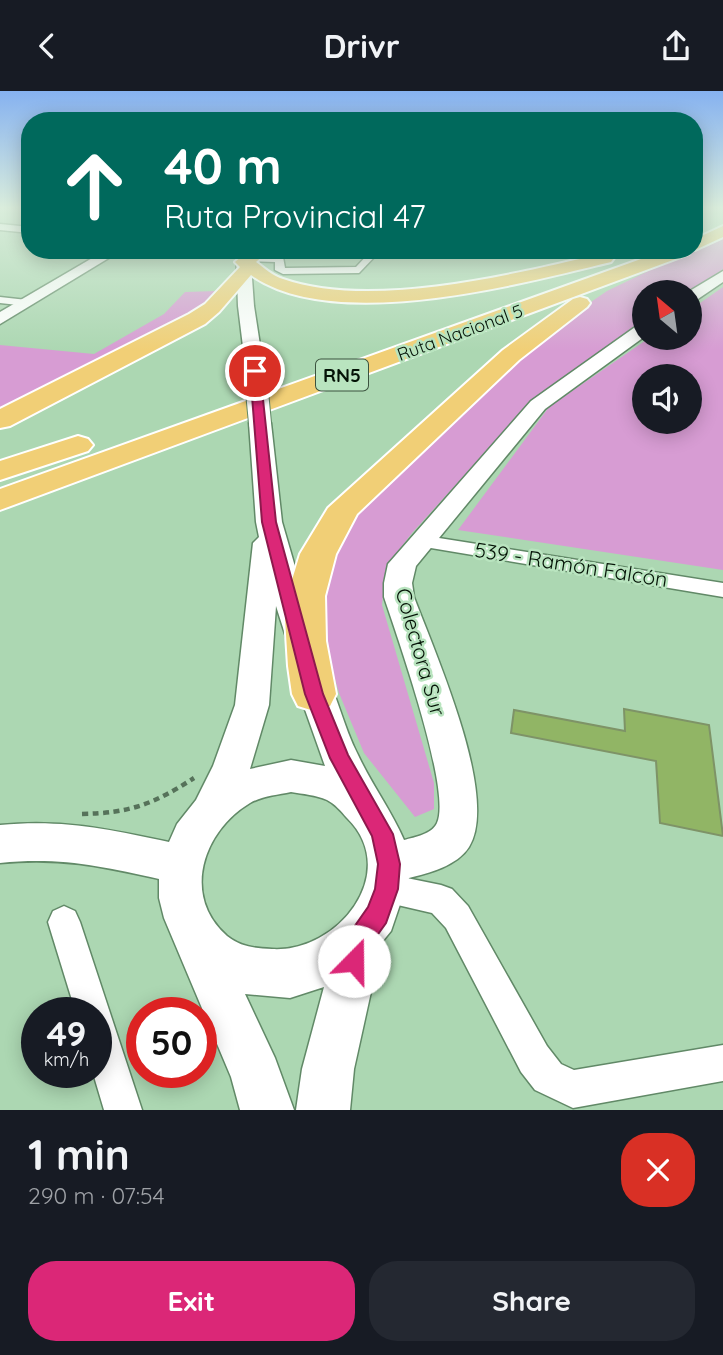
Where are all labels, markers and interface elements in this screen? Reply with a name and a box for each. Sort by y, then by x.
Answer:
text: Drivr [323,26,400,66]
icon: back [28,27,66,65]
icon: share [657,27,695,65]
text: 40 m [164,135,282,196]
icon: ahead [49,140,140,231]
text: Ruta Provincial 47 [164,196,426,236]
north arrow [632,280,702,350]
map controls [632,280,702,434]
street label: Ruta Nacional 5 [394,299,526,366]
pin [225,341,285,401]
icon: arrive [236,352,274,390]
road number: RN5 [316,359,368,391]
button: sound [632,364,702,434]
street label: 539 - Ramón Falcón [473,536,669,592]
street label: Colectora Sur [390,585,452,719]
position arrow [317,924,391,998]
speed limit sign: 50 [126,997,217,1088]
text: 49 [47,1011,86,1055]
text: km/h [44,1048,89,1071]
text: 1 min [28,1128,130,1181]
button: close [621,1133,695,1207]
text: 290 m · 07:54 [28,1181,165,1210]
button: Exit [28,1261,355,1341]
button: Share [369,1261,695,1341]

